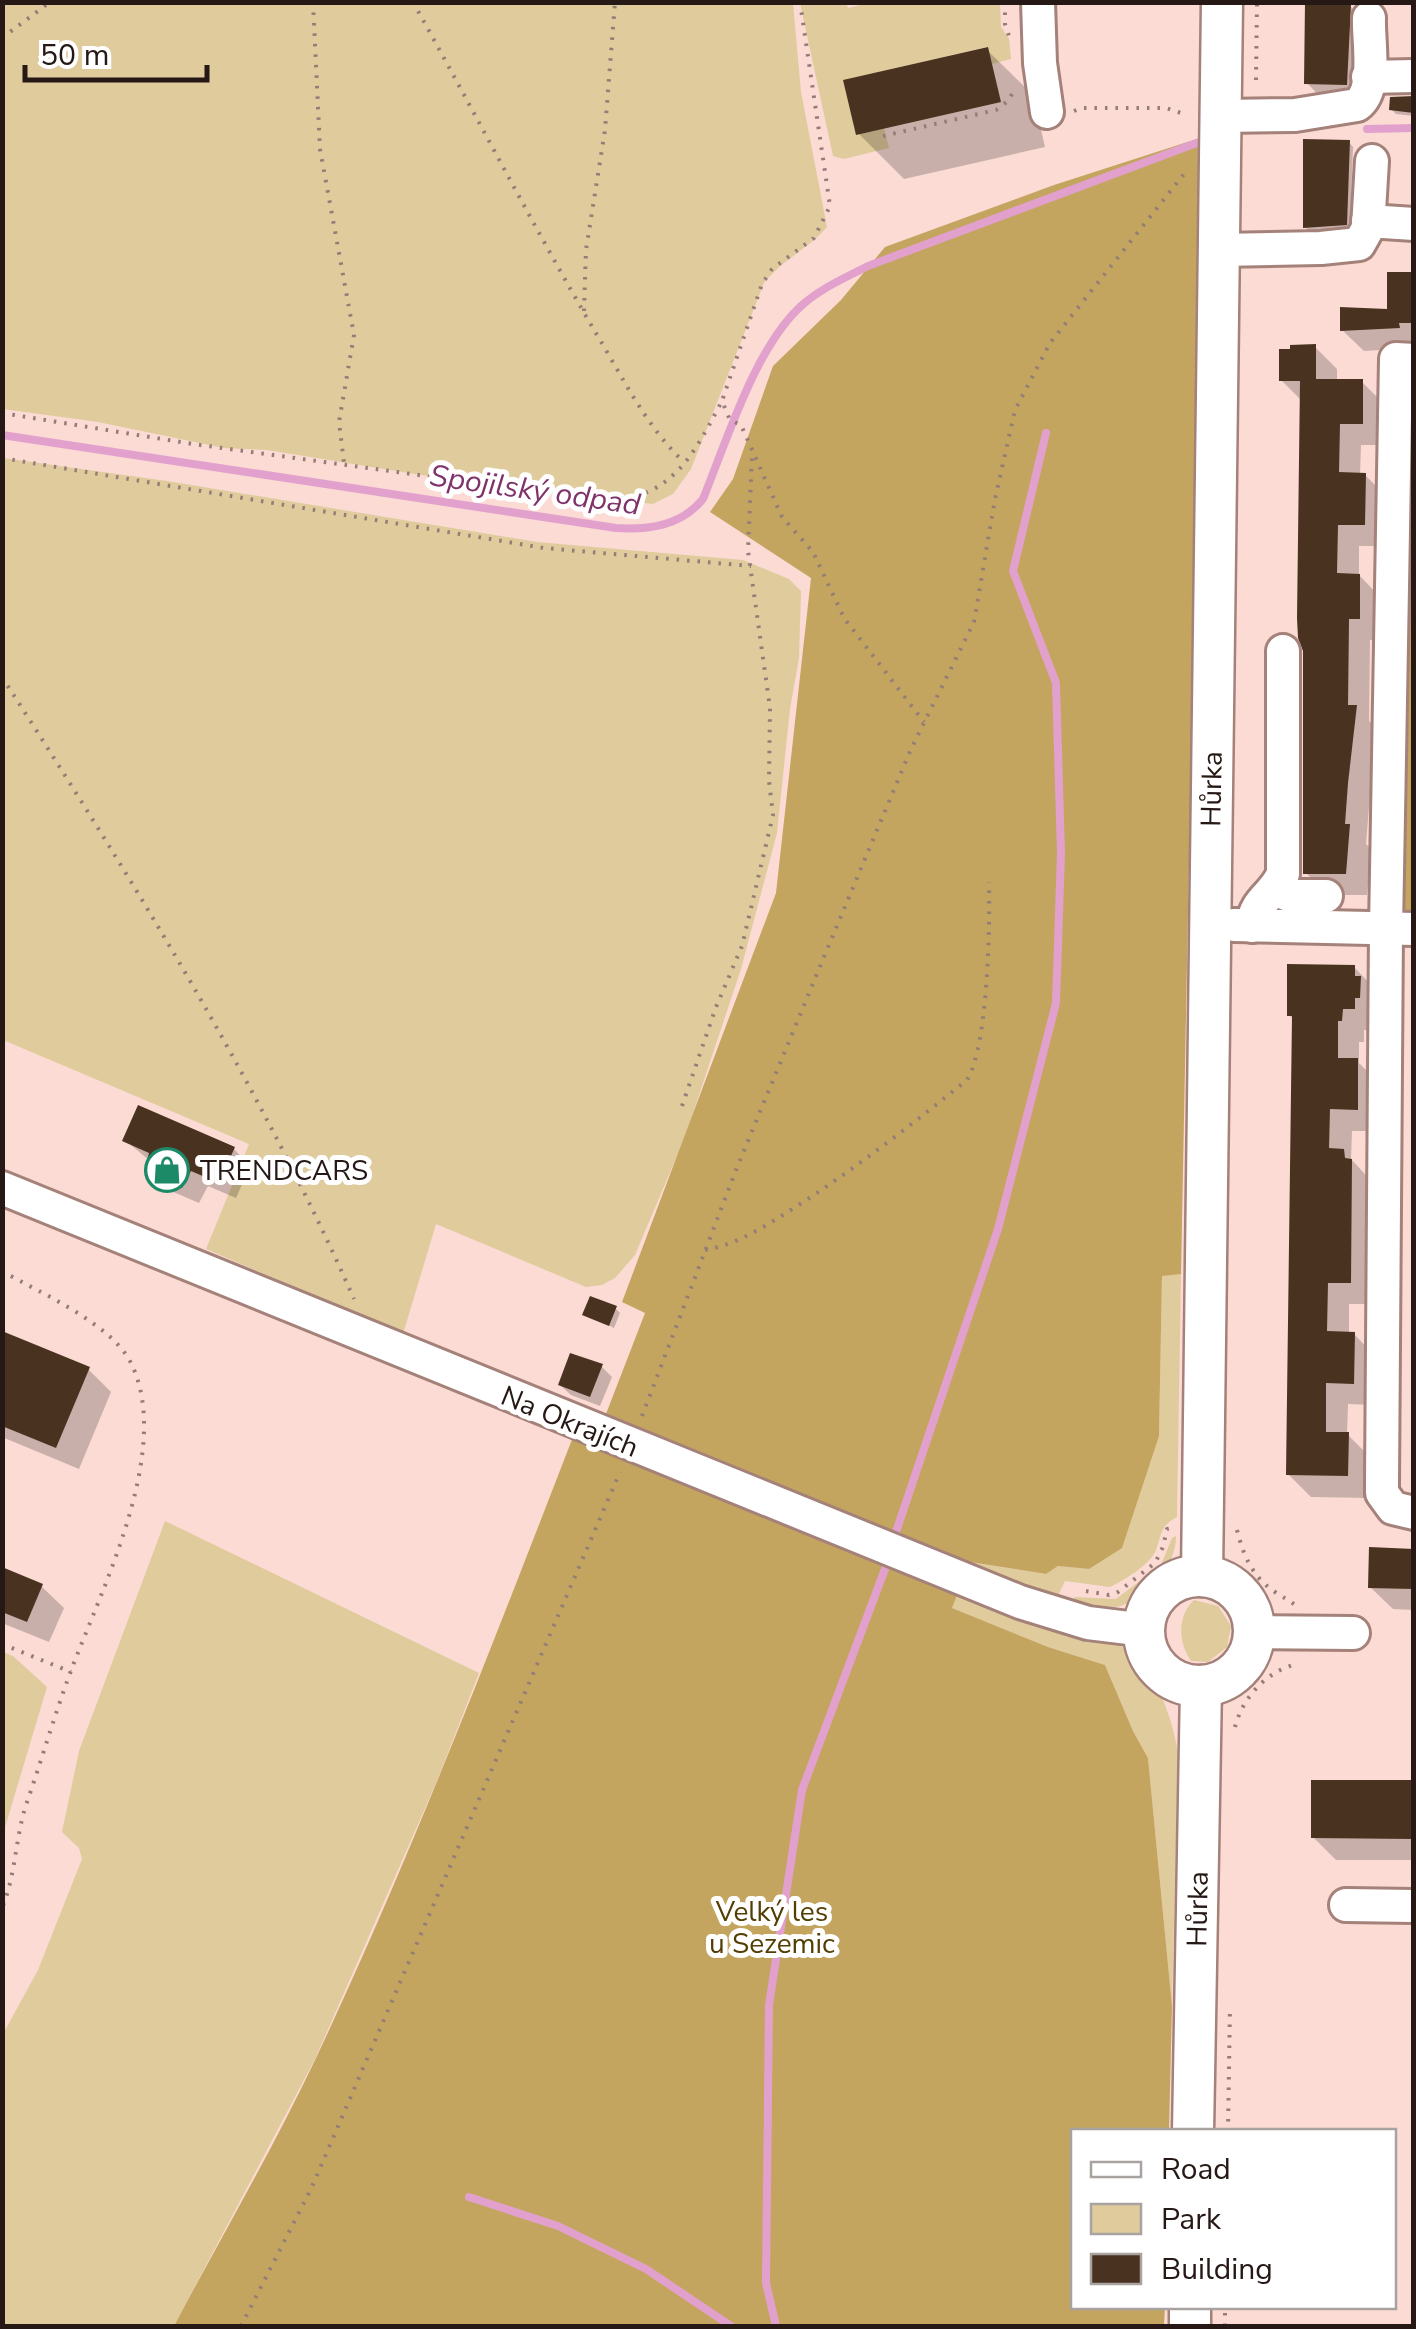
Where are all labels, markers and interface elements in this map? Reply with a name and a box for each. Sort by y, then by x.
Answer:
scale bar [25,20,208,82]
text: 50 m [40,35,109,76]
water label: Spojilský odpad [427,455,644,526]
street label: Hůrka [1192,751,1232,827]
shop icon: TRENDCARS [144,1147,190,1193]
place label: TRENDCARS [200,1152,368,1190]
street label: Na Okrajích [495,1377,644,1467]
street label: Hůrka [1178,1871,1218,1947]
park label: Velký les u Sezemic [709,1893,835,1963]
legend [1071,2129,1396,2309]
text: Road [1161,2149,1231,2190]
text: Park [1161,2199,1222,2240]
text: Building [1161,2249,1273,2290]

